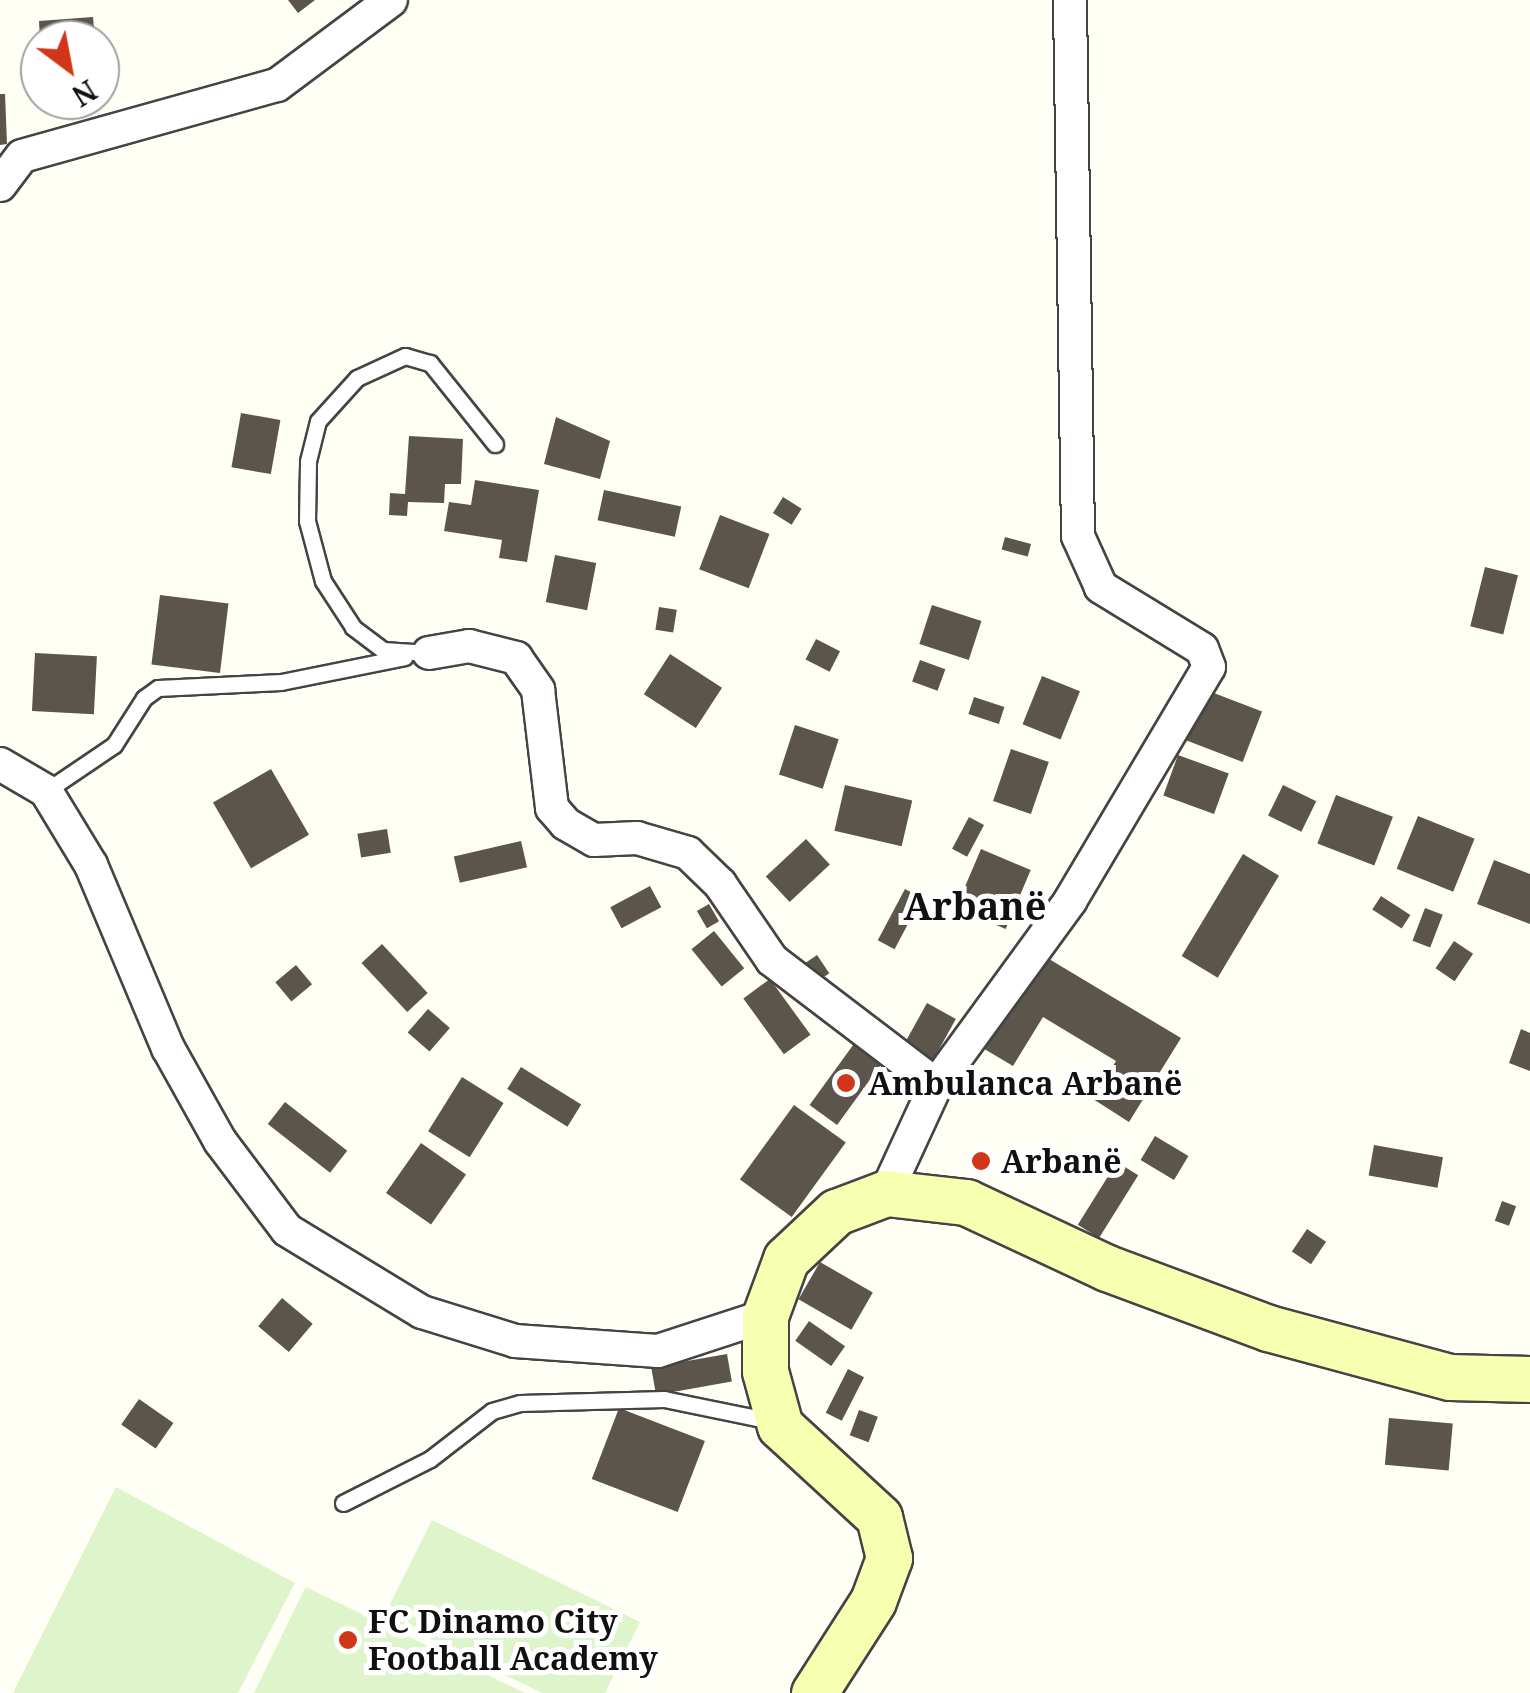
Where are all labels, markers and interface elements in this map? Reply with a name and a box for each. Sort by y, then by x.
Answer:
north arrow [20,20,120,120]
text: N [65,72,104,116]
district label: Arbanë [903,883,1047,929]
place label: Ambulanca Arbanë [868,1064,1182,1102]
marker: Ambulanca Arbanë [833,1070,859,1096]
place label: Arbanë [1001,1142,1121,1180]
marker: Arbanë [970,1150,992,1172]
place label: FC Dinamo City Football Academy [368,1603,658,1678]
marker: FC Dinamo City Football Academy [337,1629,359,1651]

